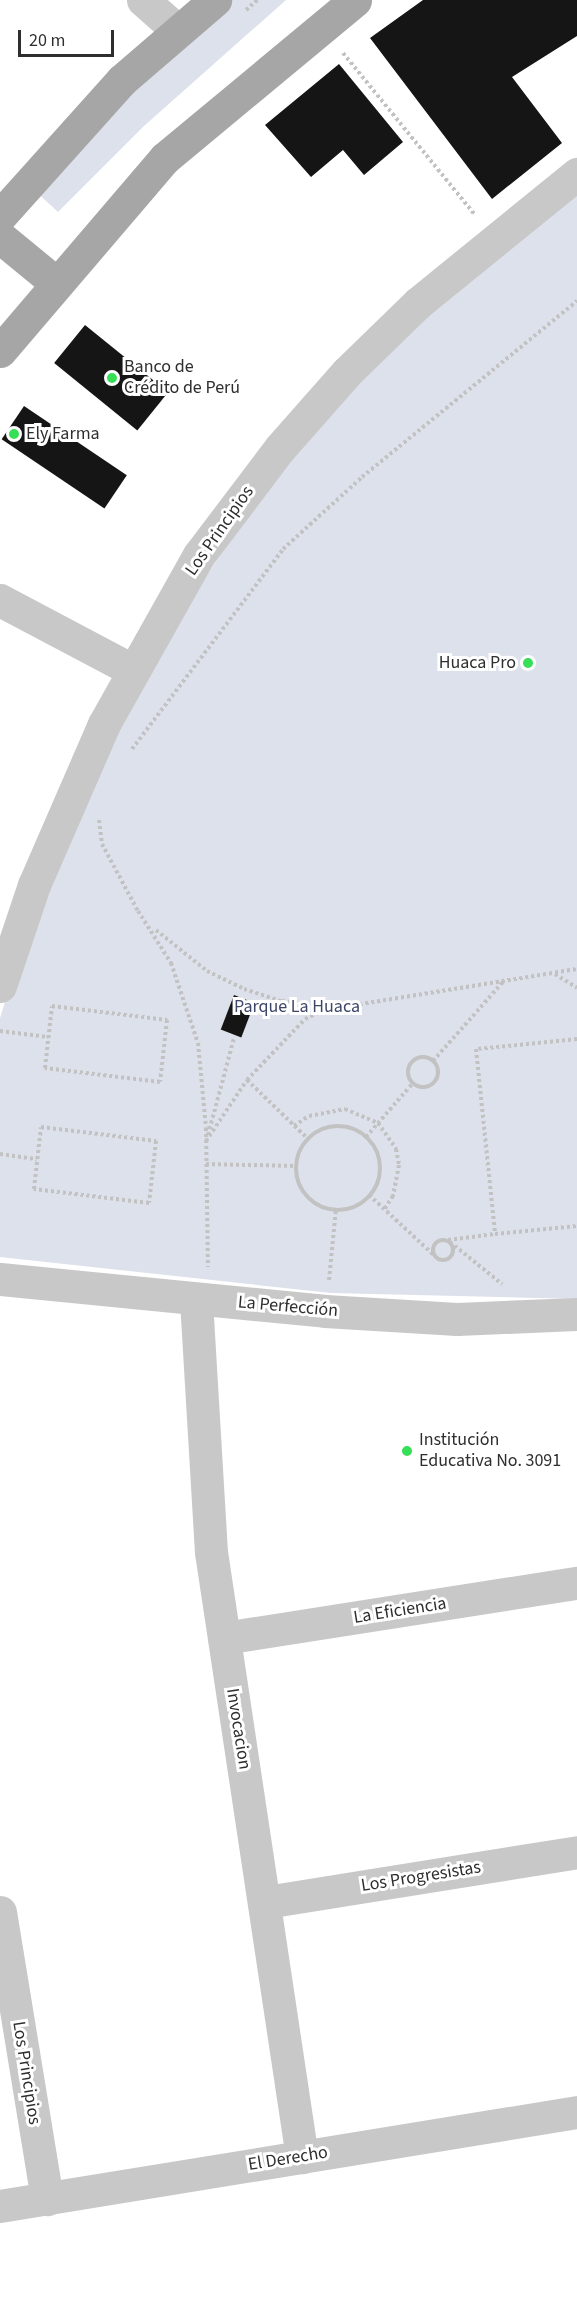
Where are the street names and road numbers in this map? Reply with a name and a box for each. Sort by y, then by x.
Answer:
street label: Los Principios [181,482,259,580]
street label: La Perfección [237,1292,339,1322]
street label: La Eficiencia [352,1593,448,1629]
street label: Invocacion [221,1687,255,1771]
street label: Los Progresistas [360,1857,482,1897]
street label: Los Principios [7,2020,45,2126]
street label: El Derecho [247,2142,329,2176]

